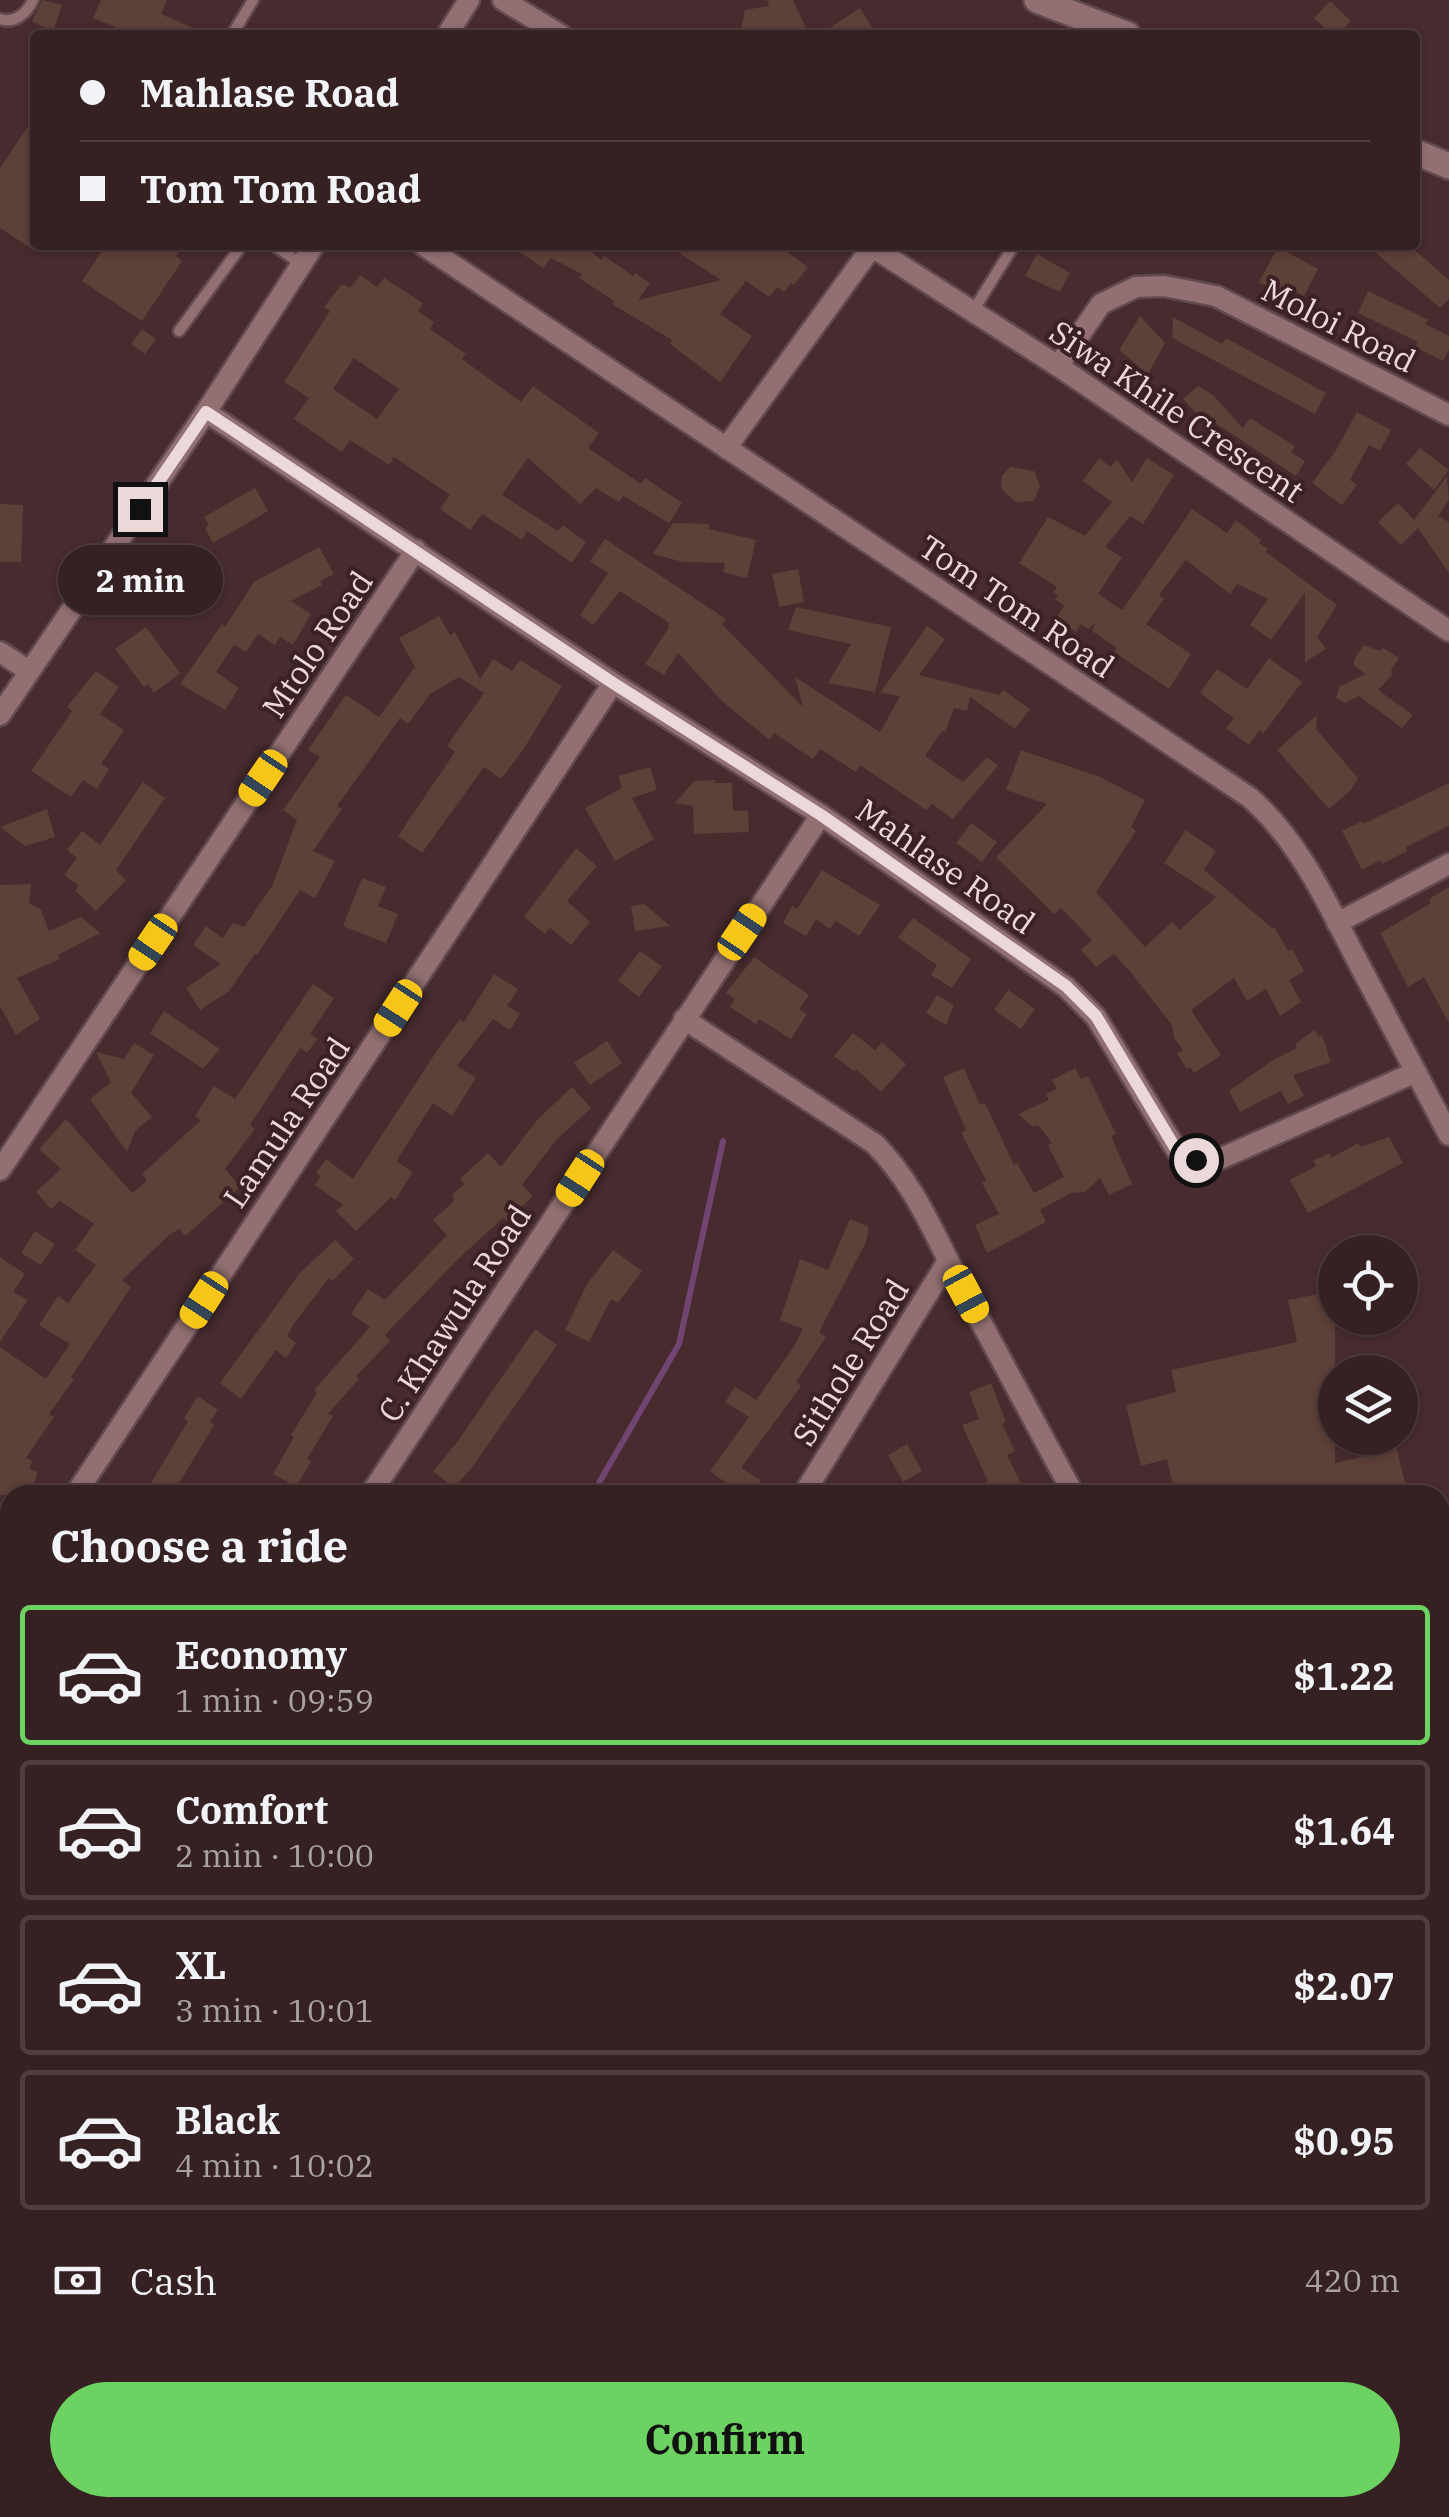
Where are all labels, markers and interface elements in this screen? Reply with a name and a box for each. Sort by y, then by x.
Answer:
text: Mahlase Road [140,68,399,117]
text: Tom Tom Road [140,164,421,213]
street label: Moloi Road [1255,268,1423,382]
street label: Siwa Khile Crescent [1042,310,1312,512]
route end [118,487,163,532]
street label: Tom Tom Road [911,525,1123,687]
callout: 2 min [58,544,222,614]
text: 2 min [96,559,185,601]
street label: Mtolo Road [252,562,382,726]
car [234,745,292,811]
street label: Mahlase Road [848,789,1044,943]
car [713,899,771,965]
car [124,909,182,975]
car [369,975,427,1041]
street label: Lamula Road [213,1028,359,1216]
route start [1174,1138,1219,1183]
car [551,1145,609,1211]
street label: C. Khawula Road [368,1196,540,1430]
map controls [1318,1235,1418,1455]
button: locate [1318,1235,1418,1335]
car [939,1260,993,1328]
car [175,1267,233,1333]
street label: Sithole Road [782,1271,918,1453]
button: layers [1318,1355,1418,1455]
text: Choose a ride [50,1516,348,1574]
icon: car [55,1630,145,1720]
text: Economy [175,1630,347,1679]
text: $1.22 [1293,1651,1395,1700]
text: 1 min · 09:59 [175,1679,374,1721]
icon: car [55,1785,145,1875]
text: Comfort [175,1785,328,1834]
text: $1.64 [1293,1806,1395,1855]
text: 2 min · 10:00 [175,1834,374,1876]
icon: car [55,1940,145,2030]
text: XL [175,1940,226,1989]
text: $2.07 [1293,1961,1395,2010]
text: 3 min · 10:01 [175,1989,374,2031]
icon: car [55,2095,145,2185]
text: Black [175,2095,280,2144]
text: $0.95 [1293,2116,1395,2165]
text: 4 min · 10:02 [175,2144,374,2186]
icon: cash [50,2253,105,2308]
text: Cash [130,2256,217,2305]
text: 420 m [1304,2259,1400,2301]
button: Confirm [50,2382,1400,2497]

